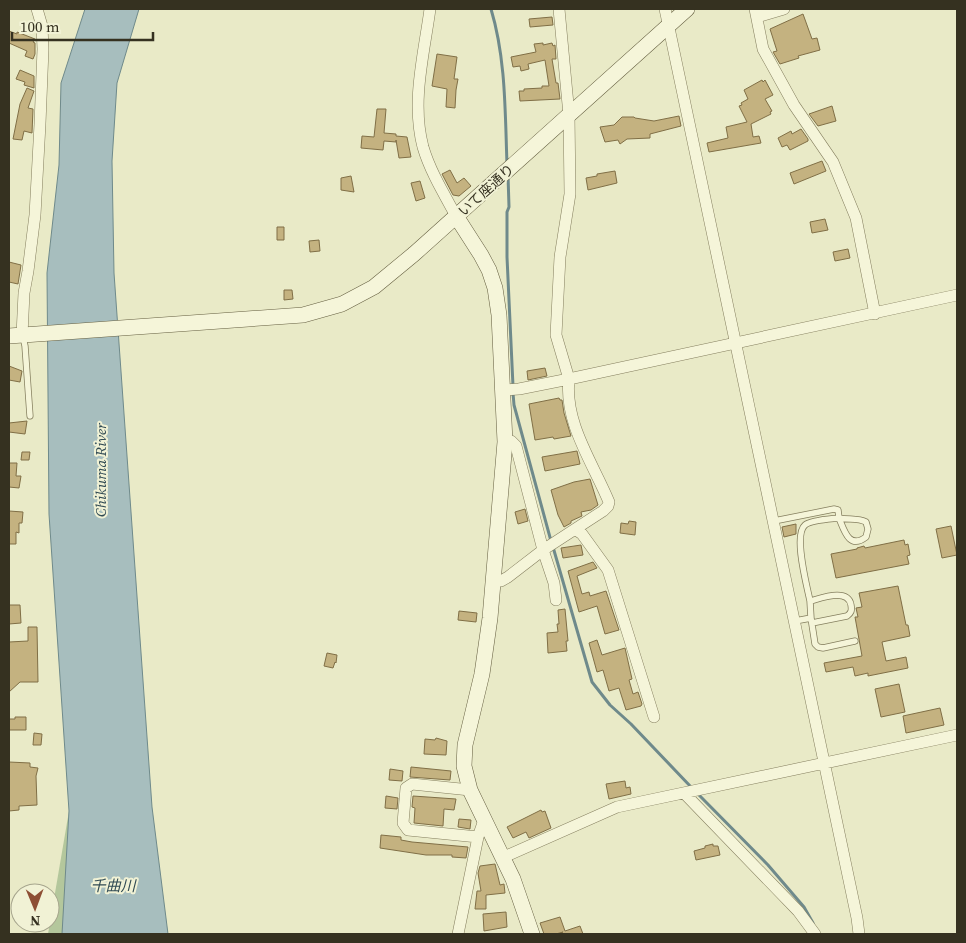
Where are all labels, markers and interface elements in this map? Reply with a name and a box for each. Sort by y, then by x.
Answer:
scale bar [12,10,154,42]
text: 100 m [20,16,60,37]
street label: いて座通り [453,159,519,221]
water label: Chikuma River [90,422,111,517]
water label: 千曲川 [90,875,137,896]
north arrow [10,883,60,933]
text: N [30,911,41,931]

